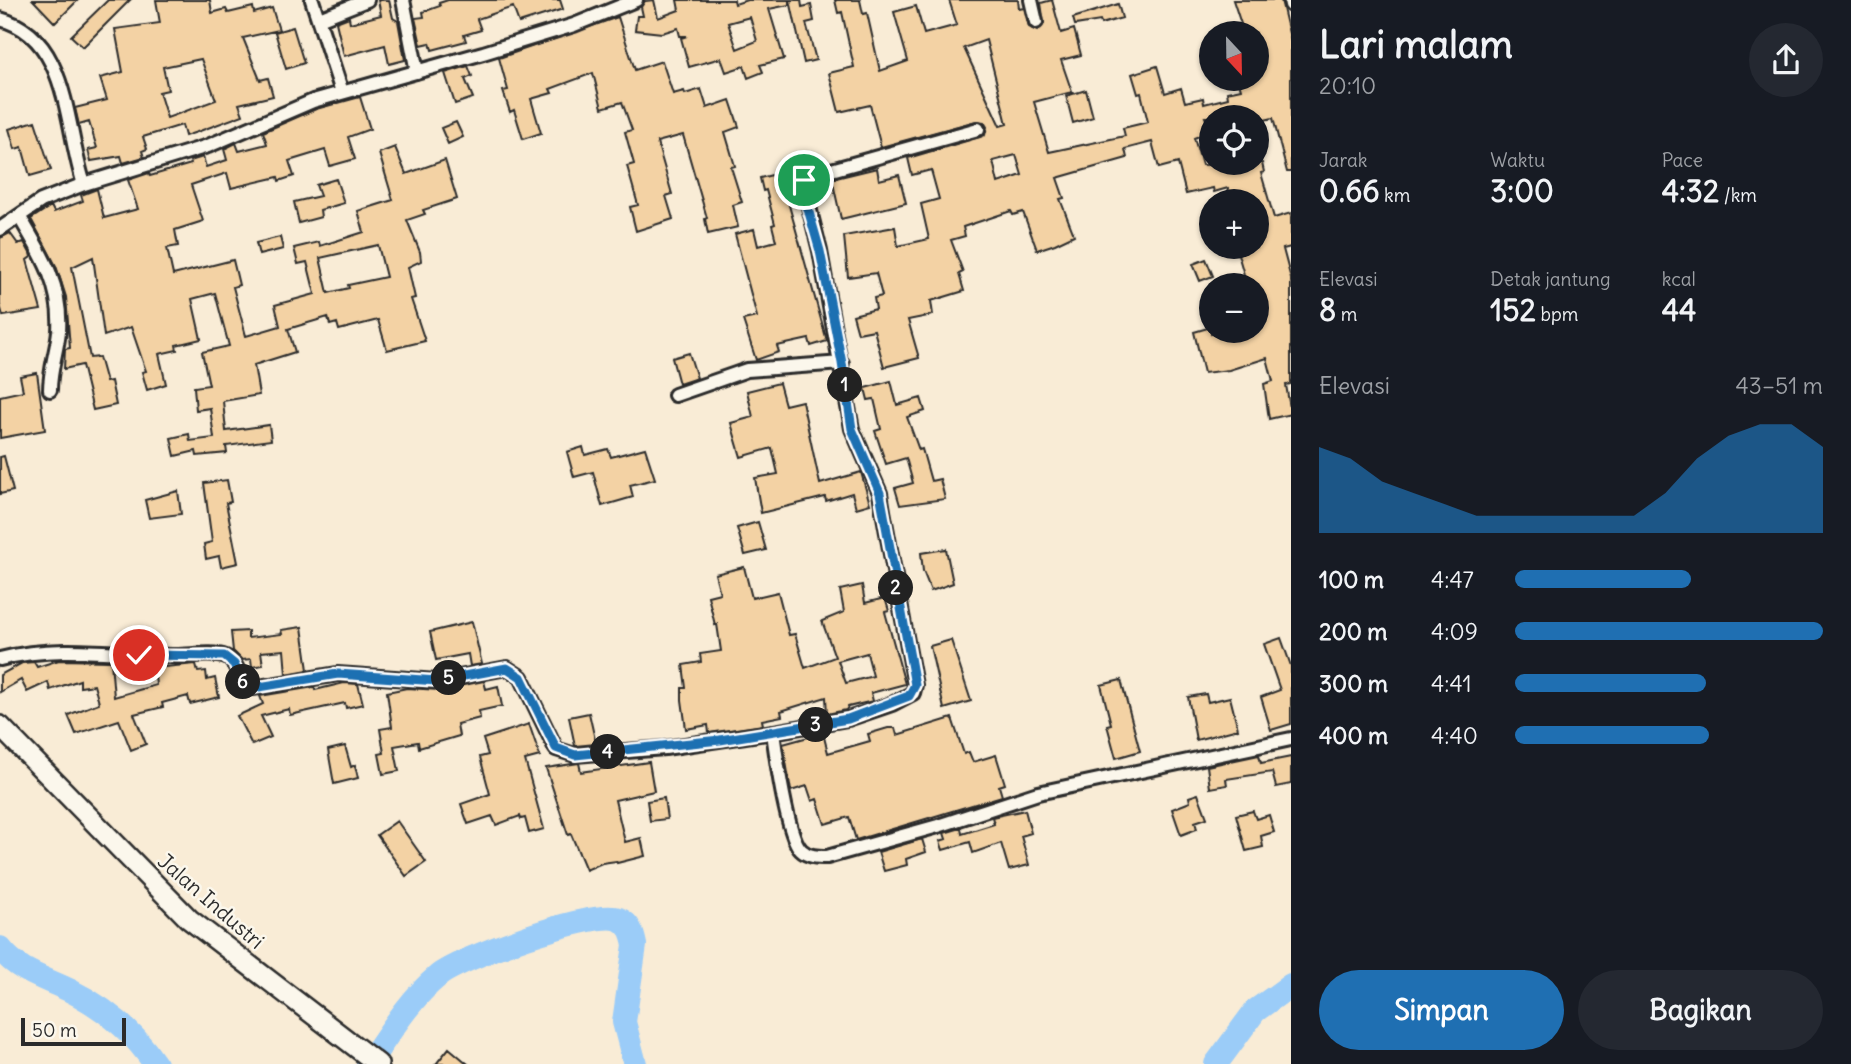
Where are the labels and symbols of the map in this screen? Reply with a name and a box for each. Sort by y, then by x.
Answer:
north arrow [1199,21,1269,91]
pin [774,150,834,210]
pin: 1 [828,368,862,402]
pin: 2 [878,570,914,606]
pin [109,625,169,685]
pin: 5 [432,660,466,696]
pin: 6 [226,664,260,700]
pin: 3 [798,708,834,742]
pin: 4 [590,734,626,770]
street label: Jalan Industri [152,847,270,955]
scale bar [21,1015,126,1047]

